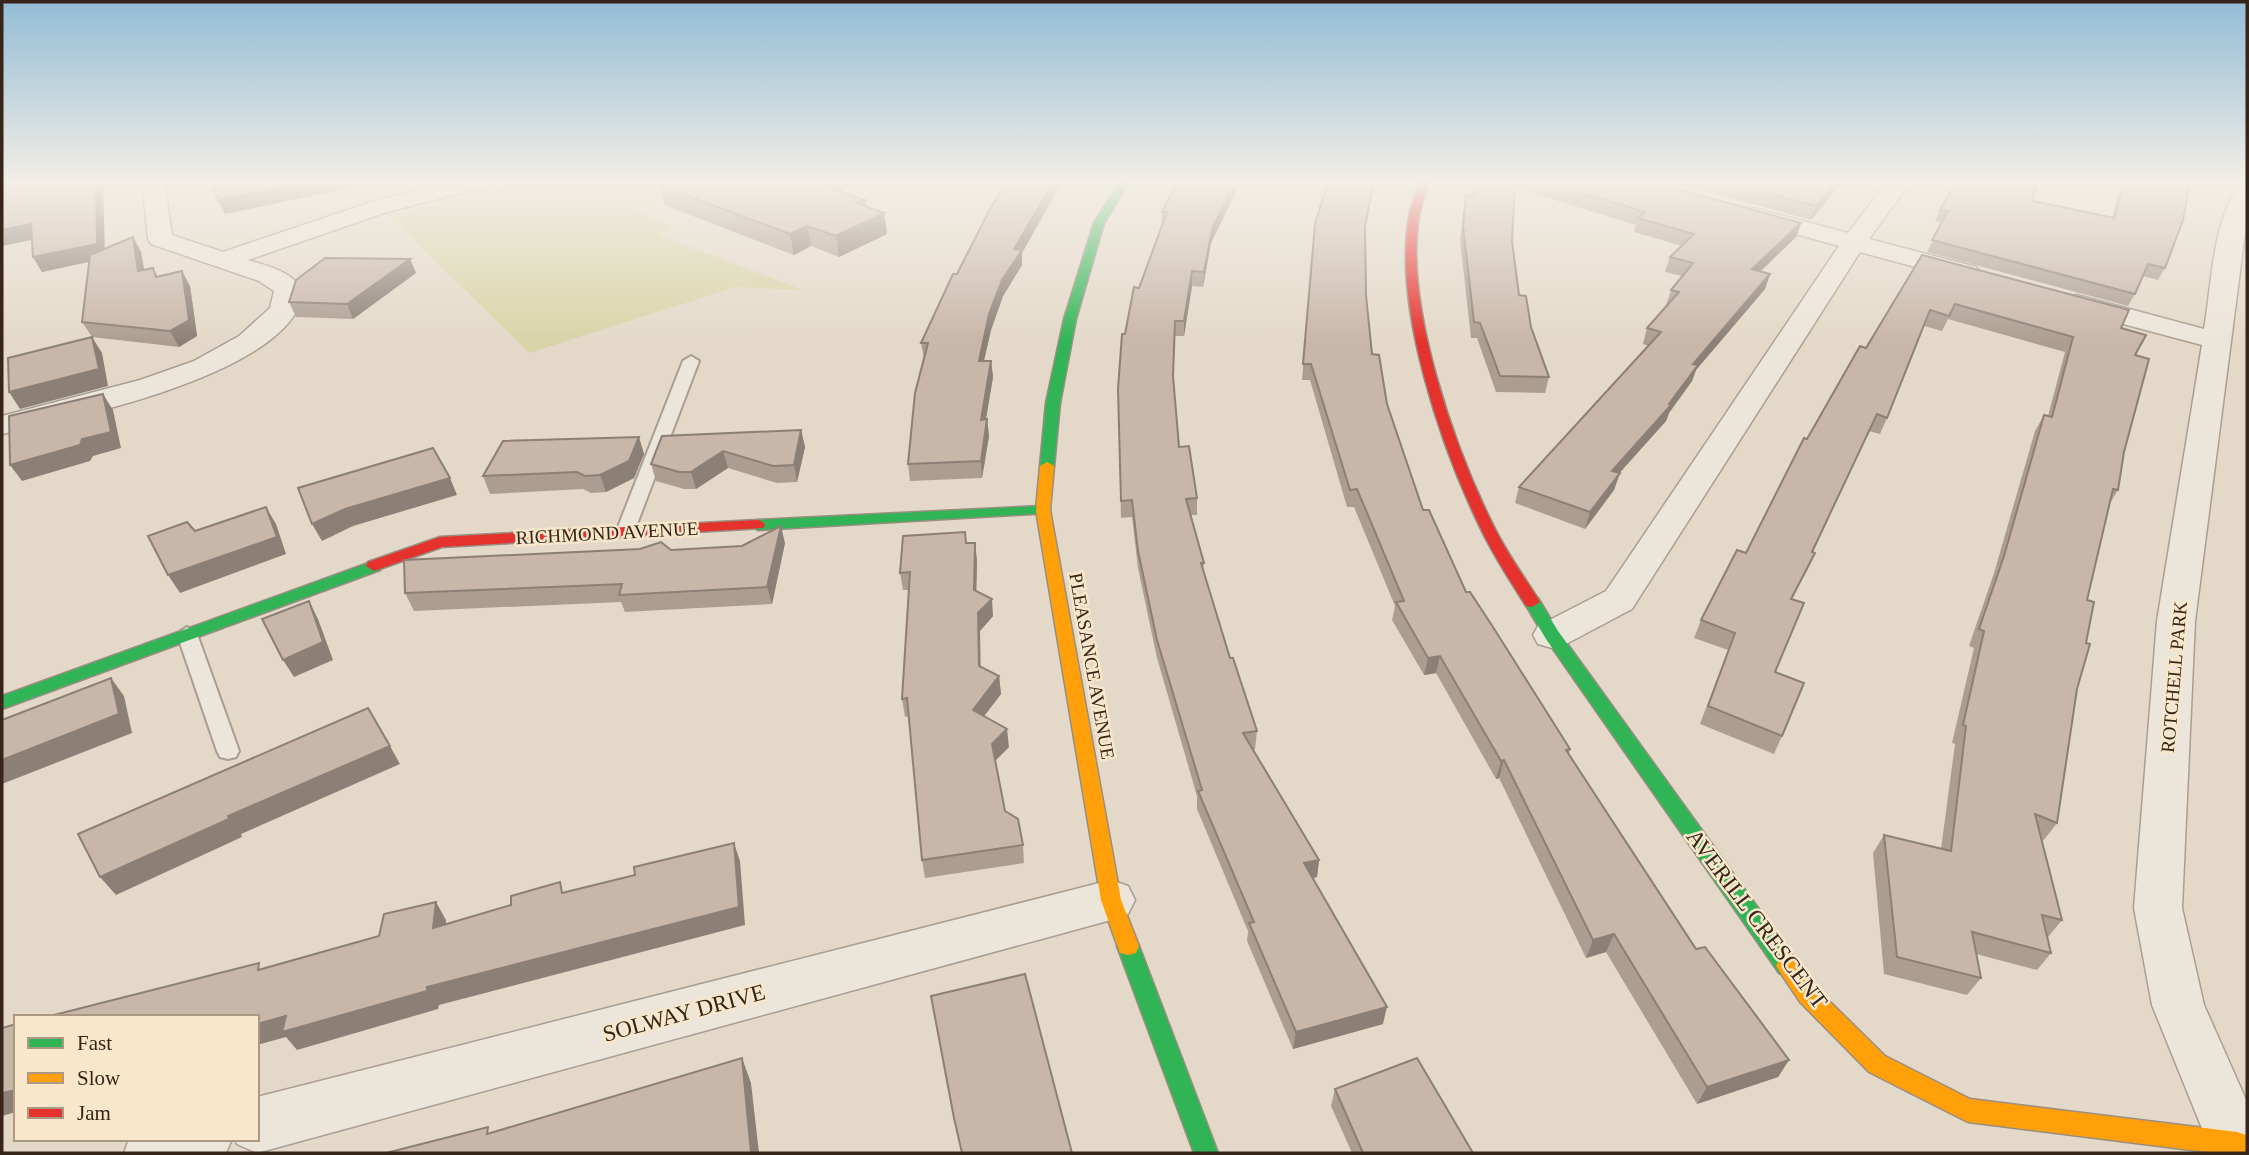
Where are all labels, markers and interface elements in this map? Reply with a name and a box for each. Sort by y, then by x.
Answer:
street label: RICHMOND AVENUE [515,518,699,548]
street label: PLEASANCE AVENUE [1065,571,1119,761]
street label: ROTCHELL PARK [2157,600,2191,754]
street label: AVERILL CRESCENT [1681,824,1833,1014]
street label: SOLWAY DRIVE [600,979,768,1047]
legend [14,1015,259,1141]
text: Fast [77,1031,112,1055]
text: Slow [77,1066,121,1090]
text: Jam [77,1101,111,1125]

